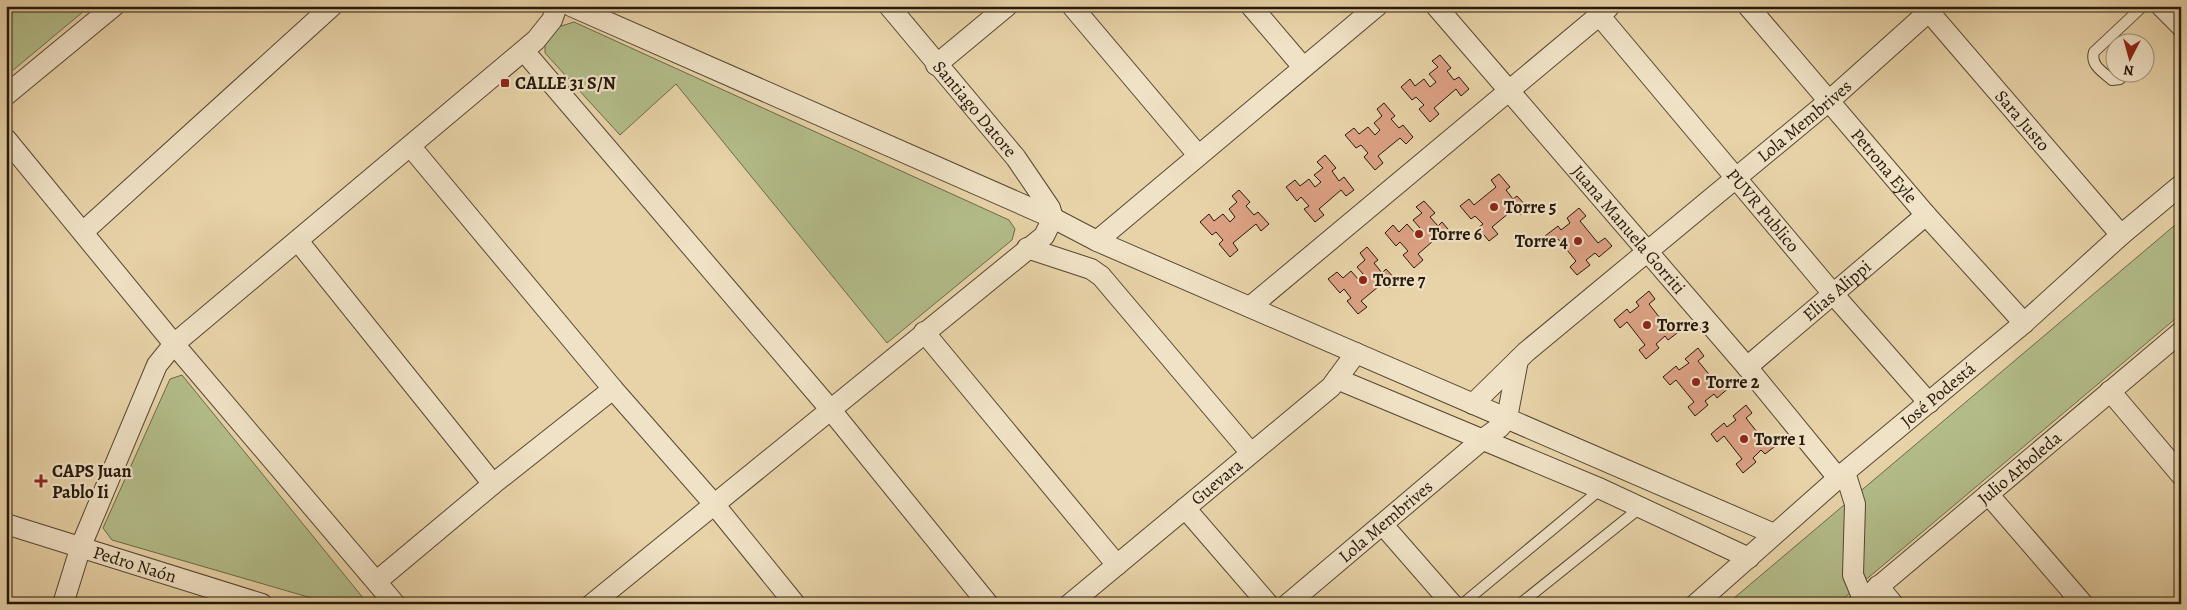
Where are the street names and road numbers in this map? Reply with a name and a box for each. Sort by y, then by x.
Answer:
street label: Santiago Datore [927,55,1022,162]
street label: Lola Membrives [1752,74,1857,168]
street label: Sara Justo [1989,85,2056,156]
street label: Petrona Eyle [1845,123,1923,208]
street label: Juana Manuela Gorriti [1566,160,1691,299]
street label: PUVR Publico [1721,163,1805,257]
street label: Elias Alippi [1798,255,1876,327]
street label: José Podestá [1896,356,1981,433]
street label: Julio Arboleda [1972,425,2067,510]
street label: Guevara [1186,453,1248,511]
street label: Lola Membrives [1333,474,1438,568]
street label: Pedro Naón [90,540,180,589]

